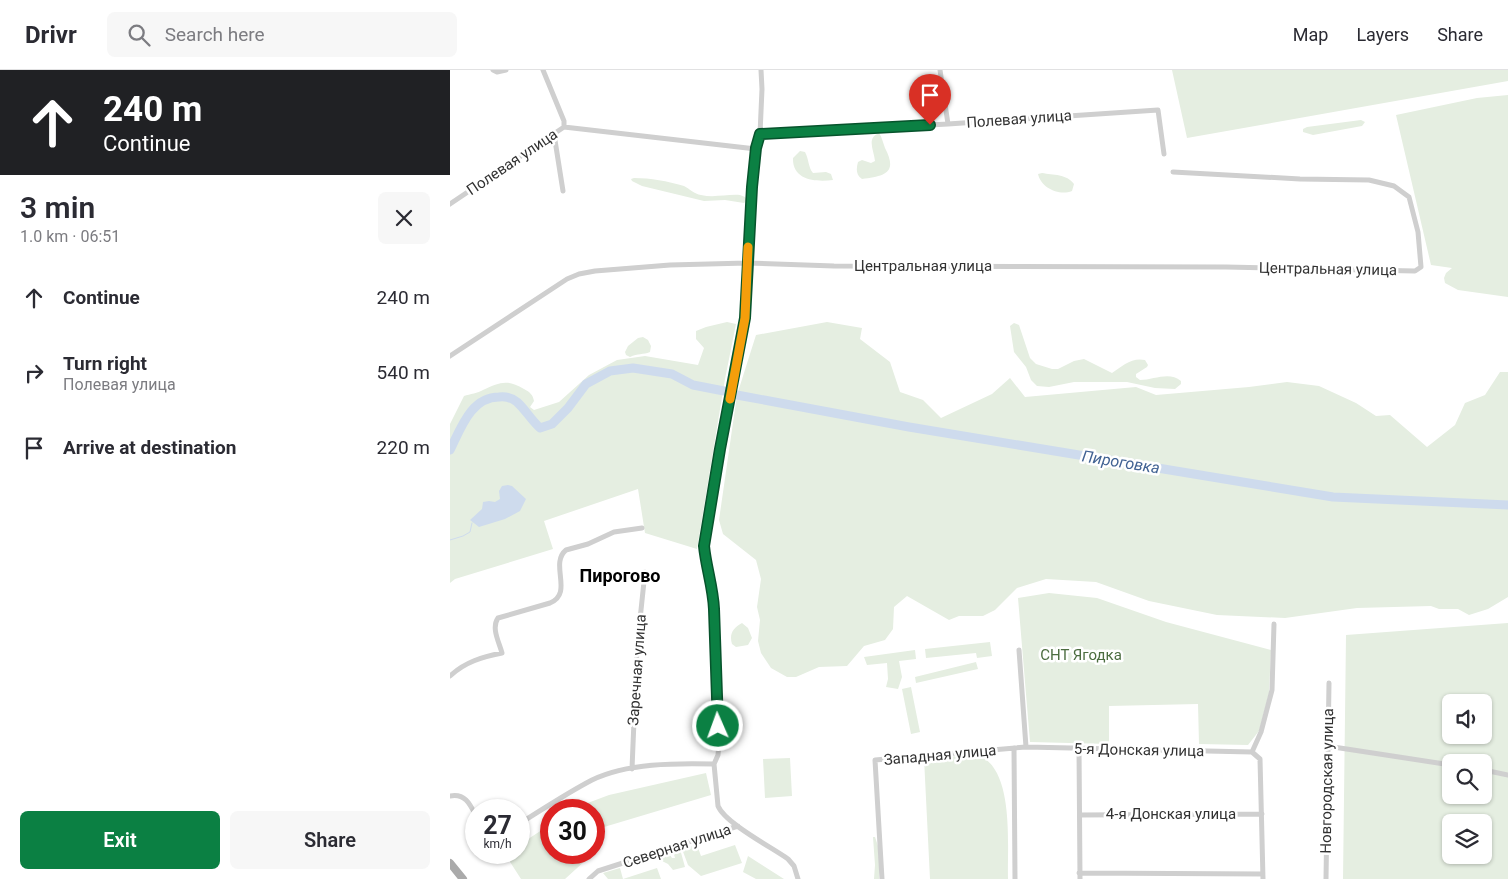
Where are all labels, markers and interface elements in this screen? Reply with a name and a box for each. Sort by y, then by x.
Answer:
search box [107,12,457,57]
text: Drivr [25,21,77,49]
icon: search [125,21,153,49]
text: Search here [165,23,265,46]
text: Map [1293,24,1328,45]
text: Layers [1356,24,1409,45]
text: Share [1437,24,1483,45]
pin [909,74,951,125]
icon: arrive [916,81,944,109]
text: 240 m [103,89,202,130]
icon: ahead [20,90,85,155]
street label: Полевая улица [966,106,1072,132]
street label: Полевая улица [463,125,561,199]
text: Continue [103,131,191,156]
text: 3 min [20,190,95,225]
button: close [378,192,430,244]
text: 1.0 km · 06:51 [20,227,120,246]
street label: Центральная улица [854,257,992,275]
street label: Центральная улица [1259,259,1397,279]
icon: ahead [20,284,48,312]
text: Continue [63,286,140,309]
text: 240 m [377,286,430,309]
text: Turn right [63,352,147,375]
icon: right [20,359,48,387]
text: 540 m [377,361,430,384]
text: Полевая улица [63,375,176,394]
icon: arrive [20,434,48,462]
text: Arrive at destination [63,436,236,459]
text: 220 m [377,436,430,459]
water label: Пироговка [1081,446,1161,478]
district label: Пирогово [579,565,661,586]
street label: Заречная улица [624,614,650,726]
park label: СНТ Ягодка [1040,646,1122,664]
map controls [1442,694,1492,864]
button: sound [1442,694,1492,744]
position arrow [691,699,743,751]
street label: Новгородская улица [1317,708,1337,854]
street label: 5-я Донская улица [1074,740,1204,760]
street label: Западная улица [883,741,997,769]
button: search [1442,754,1492,804]
speed limit sign: 30 [540,799,605,864]
street label: 4-я Донская улица [1106,805,1236,823]
button: Exit [20,811,220,869]
button: Share [230,811,430,869]
text: 27 [483,811,512,840]
button: layers [1442,814,1492,864]
street label: Северная улица [621,820,733,872]
text: km/h [483,837,512,851]

